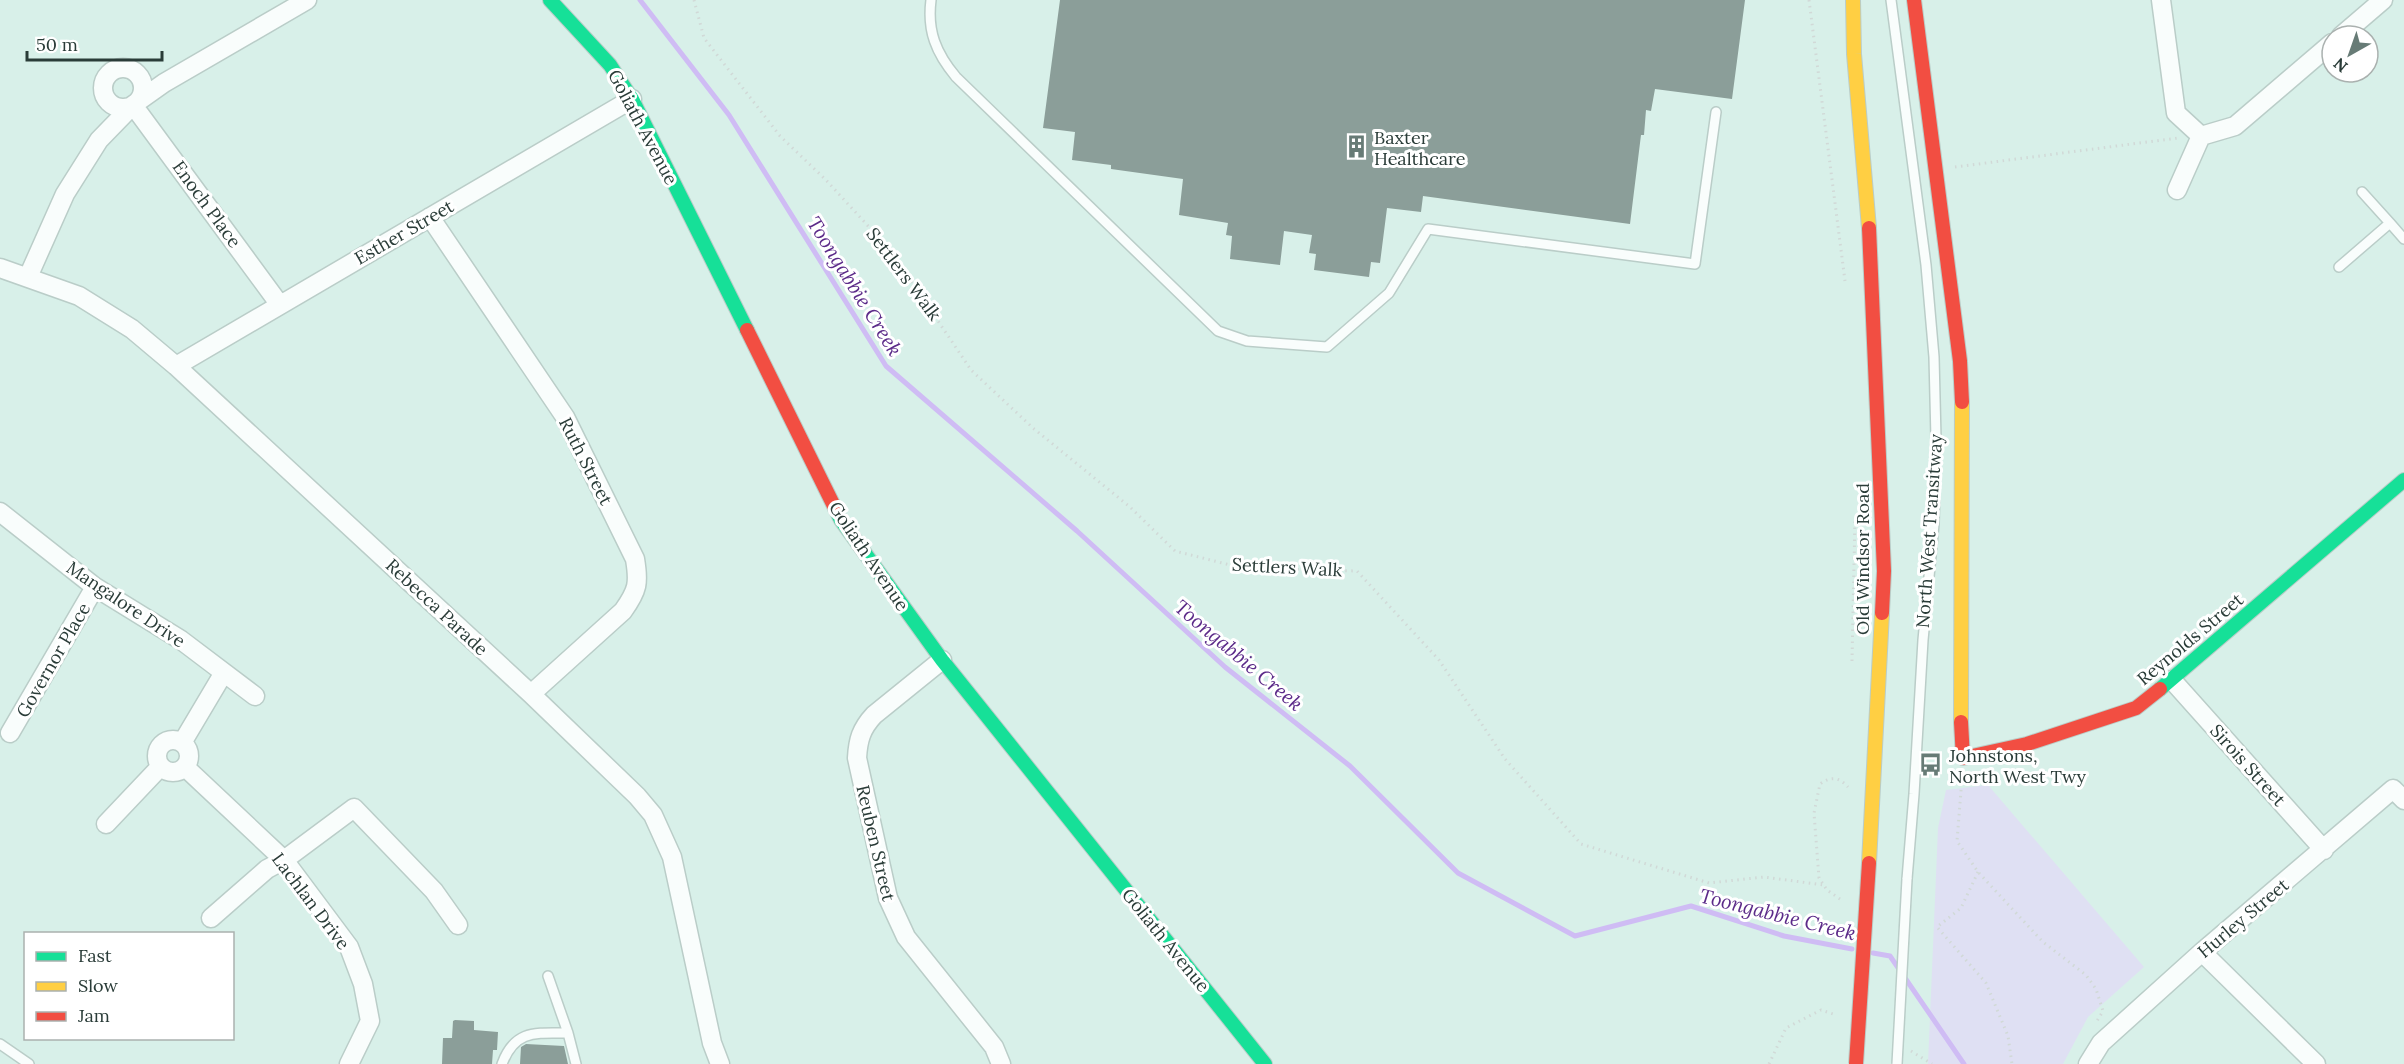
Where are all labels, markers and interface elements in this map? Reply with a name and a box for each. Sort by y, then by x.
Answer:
scale bar [27,24,162,62]
north arrow [2320,24,2380,84]
text: 50 m [36,33,78,56]
text: N [2329,54,2352,77]
street label: Goliath Avenue [603,66,683,189]
place label: Baxter Healthcare [1374,126,1466,170]
building icon: Baxter Healthcare [1343,134,1369,160]
street label: Enoch Place [168,156,246,252]
street label: Esther Street [350,194,458,270]
water label: Toongabbie Creek [802,212,908,360]
street label: Settlers Walk [862,223,947,325]
street label: Ruth Street [554,413,618,509]
street label: North West Transitway [1911,433,1947,629]
street label: Old Windsor Road [1851,483,1874,635]
street label: Goliath Avenue [824,497,914,615]
street label: Settlers Walk [1231,553,1343,581]
street label: Rebecca Parade [381,554,493,660]
street label: Mangalore Drive [62,556,190,652]
street label: Reynolds Street [2132,588,2248,690]
water label: Toongabbie Creek [1170,594,1308,716]
street label: Governor Place [11,598,95,722]
street label: Sirois Street [2205,719,2291,811]
place label: Johnstons, North West Twy [1948,744,2086,788]
bus stop icon: Johnstons, North West Twy [1918,752,1944,778]
street label: Reuben Street [851,783,901,903]
street label: Lachlan Drive [267,848,355,954]
street label: Hurley Street [2193,873,2293,963]
street label: Goliath Avenue [1117,883,1215,997]
water label: Toongabbie Creek [1697,883,1859,945]
legend [24,932,234,1040]
text: Fast [78,944,112,967]
text: Slow [78,974,118,997]
text: Jam [77,1004,110,1027]

